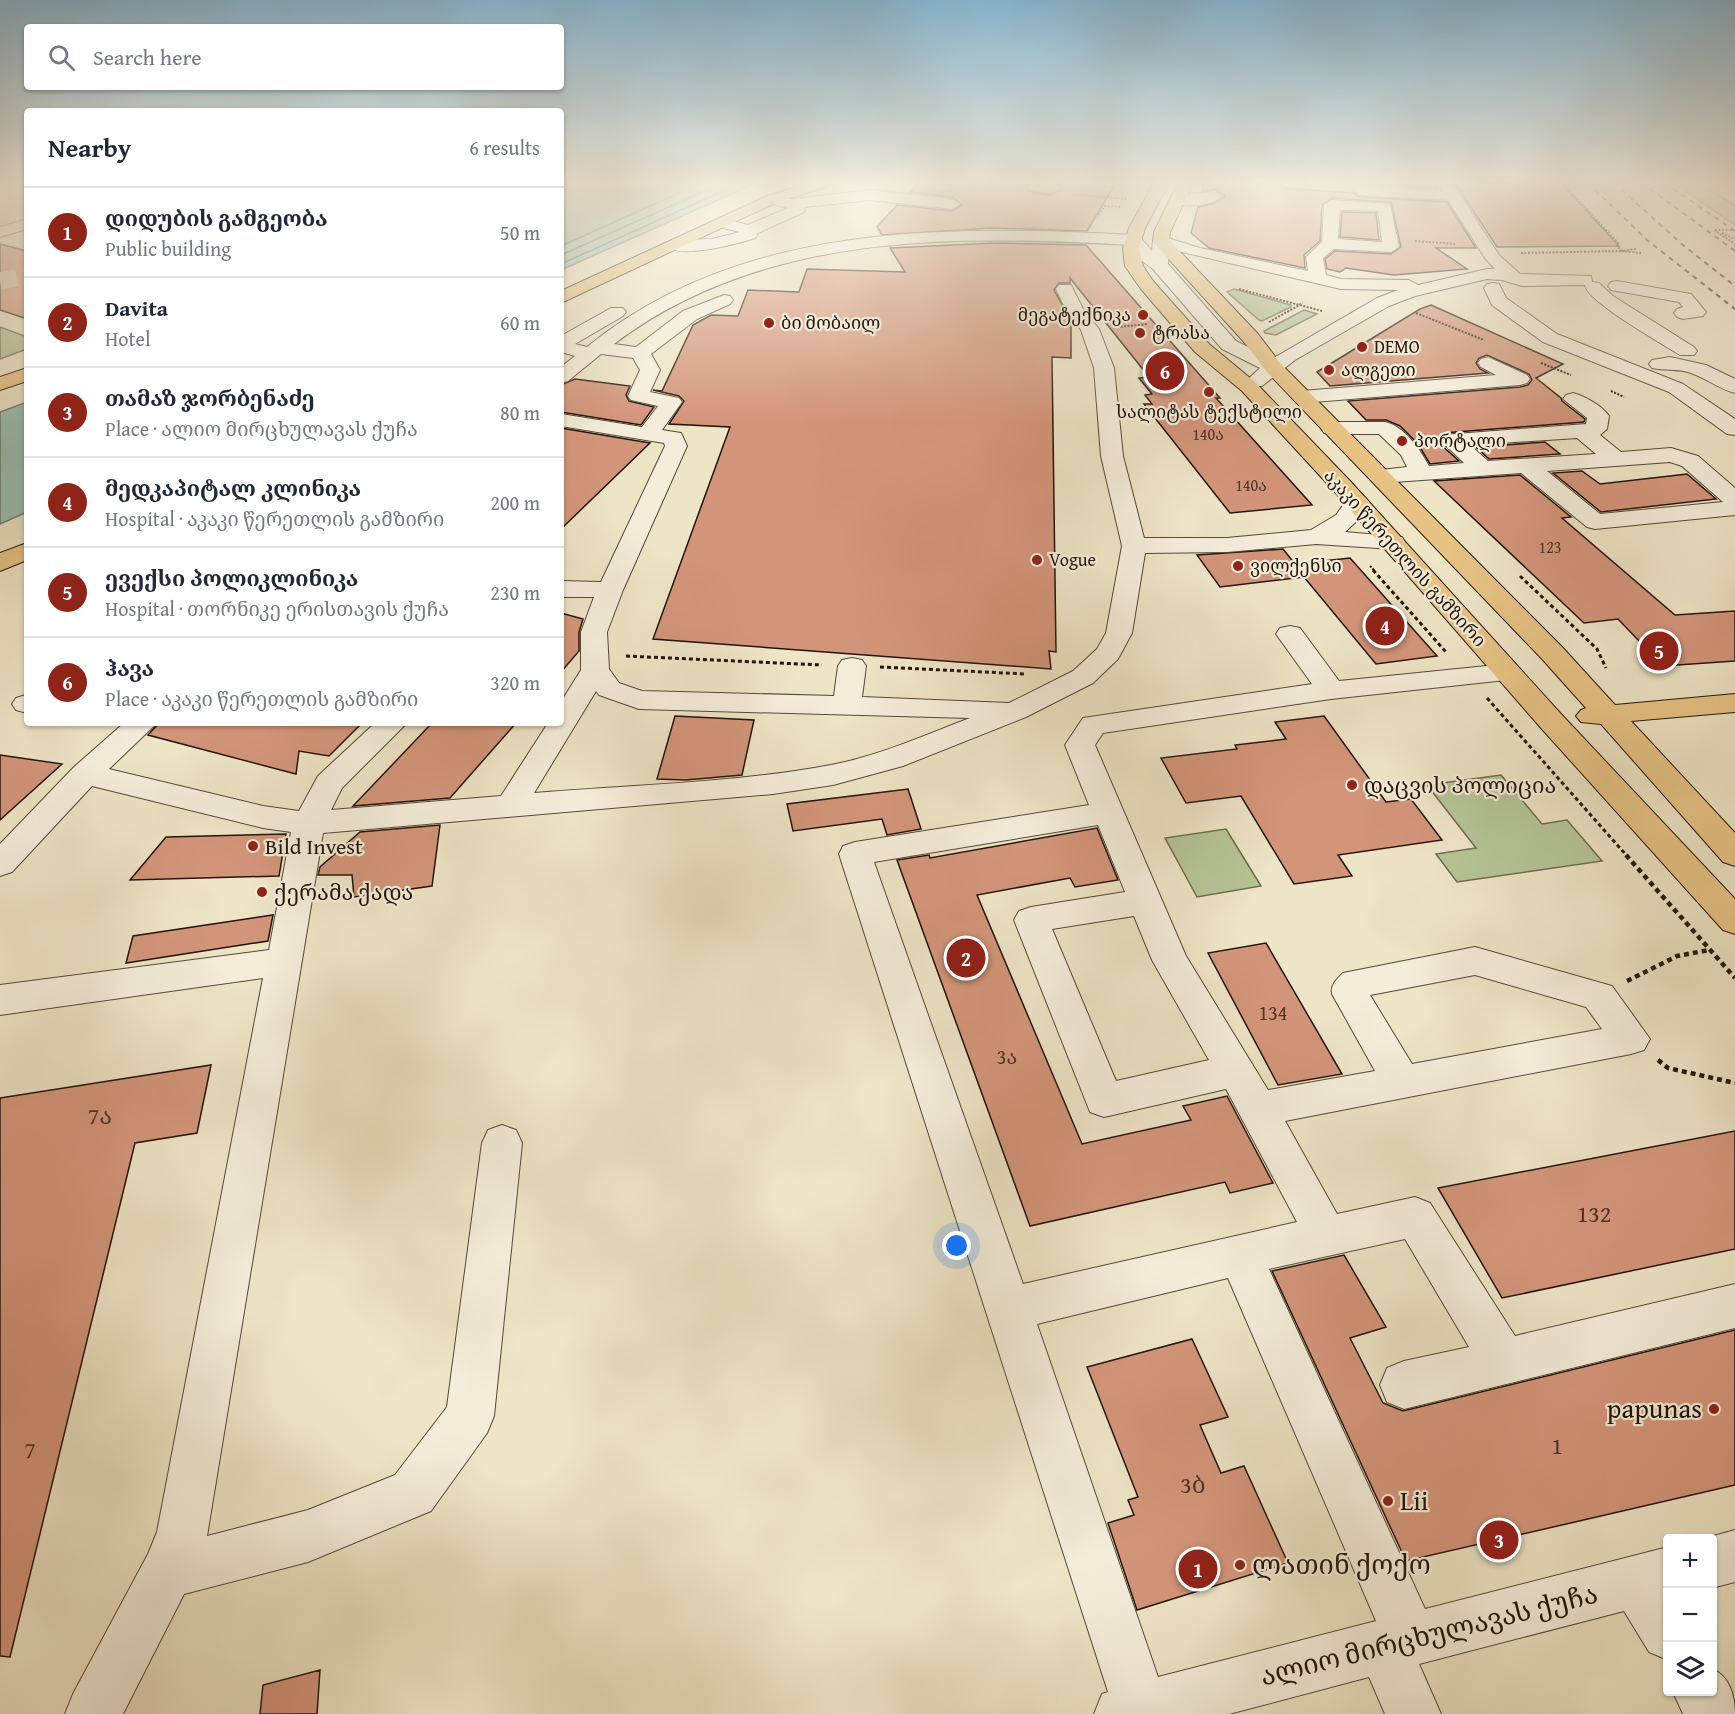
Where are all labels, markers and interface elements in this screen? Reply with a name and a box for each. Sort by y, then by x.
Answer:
search box [24,24,564,90]
icon: search [45,41,78,74]
text: Search here [93,41,202,73]
text: Nearby [48,128,131,167]
text: 6 results [469,133,540,162]
text: დიდუბის გამგეობა [105,202,328,234]
text: 1 [62,218,73,247]
text: 50 m [500,218,540,247]
text: Public building [105,234,231,263]
text: Davita [105,292,168,324]
place label: მეგატექნიკა [1018,301,1131,328]
text: 2 [62,308,73,337]
text: 60 m [500,308,540,337]
marker: მეგატექნიკა [1136,308,1150,322]
place label: ბი მობაილ [781,309,880,336]
marker: ბი მობაილ [762,316,776,330]
place label: ტრასა [1152,319,1210,346]
text: Hotel [105,324,151,353]
marker: ტრასა [1133,326,1147,340]
place label: DEMO [1374,333,1420,360]
marker: DEMO [1355,340,1369,354]
pin: 6 [1146,348,1184,394]
place label: ალგეთი [1341,356,1416,383]
marker: ალგეთი [1322,363,1336,377]
text: თამაზ ჯორბენაძე [105,382,315,414]
marker: სალიტას ტექსტილი [1202,385,1216,399]
text: 3 [62,398,73,427]
text: 80 m [500,398,540,427]
place label: სალიტას ტექსტილი [1116,398,1302,425]
text: Place · ალიო მირცხულავას ქუჩა [105,414,418,443]
house number: 140ა [1192,422,1224,446]
place label: პორტალი [1414,427,1506,454]
marker: პორტალი [1395,434,1409,448]
street label: აკაკი წერეთლის გამზირი [1318,463,1493,653]
text: მედკაპიტალ კლინიკა [105,472,361,504]
house number: 140ა [1235,473,1267,497]
text: 4 [62,488,73,517]
text: 200 m [490,488,540,517]
text: Hospital · აკაკი წერეთლის გამზირი [105,504,444,533]
house number: 123 [1538,535,1562,559]
place label: Vogue [1049,546,1096,573]
place label: ვილქენსი [1250,552,1342,579]
marker: Vogue [1030,553,1044,567]
marker: ვილქენსი [1231,559,1245,573]
text: ევექსი პოლიკლინიკა [105,562,358,594]
text: 5 [62,578,73,607]
text: 230 m [490,578,540,607]
text: Hospital · თორნიკე ერისთავის ქუჩა [105,594,449,623]
pin: 4 [1366,604,1404,648]
pin: 5 [1640,628,1678,674]
text: ჰავა [105,652,154,684]
text: 6 [62,668,73,697]
text: 320 m [490,668,540,697]
text: Place · აკაკი წერეთლის გამზირი [105,684,418,713]
place label: დაცვის პოლიცია [1364,769,1556,801]
marker: დაცვის პოლიცია [1345,778,1359,792]
place label: Bild Invest [265,830,363,862]
marker: Bild Invest [246,839,260,853]
place label: ქერამა ქადა [274,876,413,908]
marker: ქერამა ქადა [255,885,269,899]
pin: 2 [946,936,986,980]
house number: 134 [1259,998,1287,1027]
house number: 3ა [997,1042,1017,1071]
house number: 7ა [88,1098,112,1133]
house number: 132 [1577,1196,1611,1231]
your location [942,1231,971,1260]
place label: papunas [1607,1388,1702,1428]
marker: papunas [1707,1402,1721,1416]
house number: 1 [1551,1428,1563,1463]
house number: 7 [24,1432,36,1467]
house number: 3ბ [1180,1467,1206,1502]
place label: Lii [1400,1480,1428,1520]
marker: Lii [1381,1494,1395,1508]
pin: 3 [1480,1518,1518,1562]
map controls [1663,1534,1717,1696]
button: + [1663,1534,1717,1588]
place label: ლათინ ქოქო [1252,1544,1431,1584]
pin: 1 [1178,1546,1218,1592]
marker: ლათინ ქოქო [1233,1558,1247,1572]
street label: ალიო მირცხულავას ქუჩა [1256,1573,1602,1695]
button: − [1663,1588,1717,1642]
button: layers [1663,1642,1717,1696]

